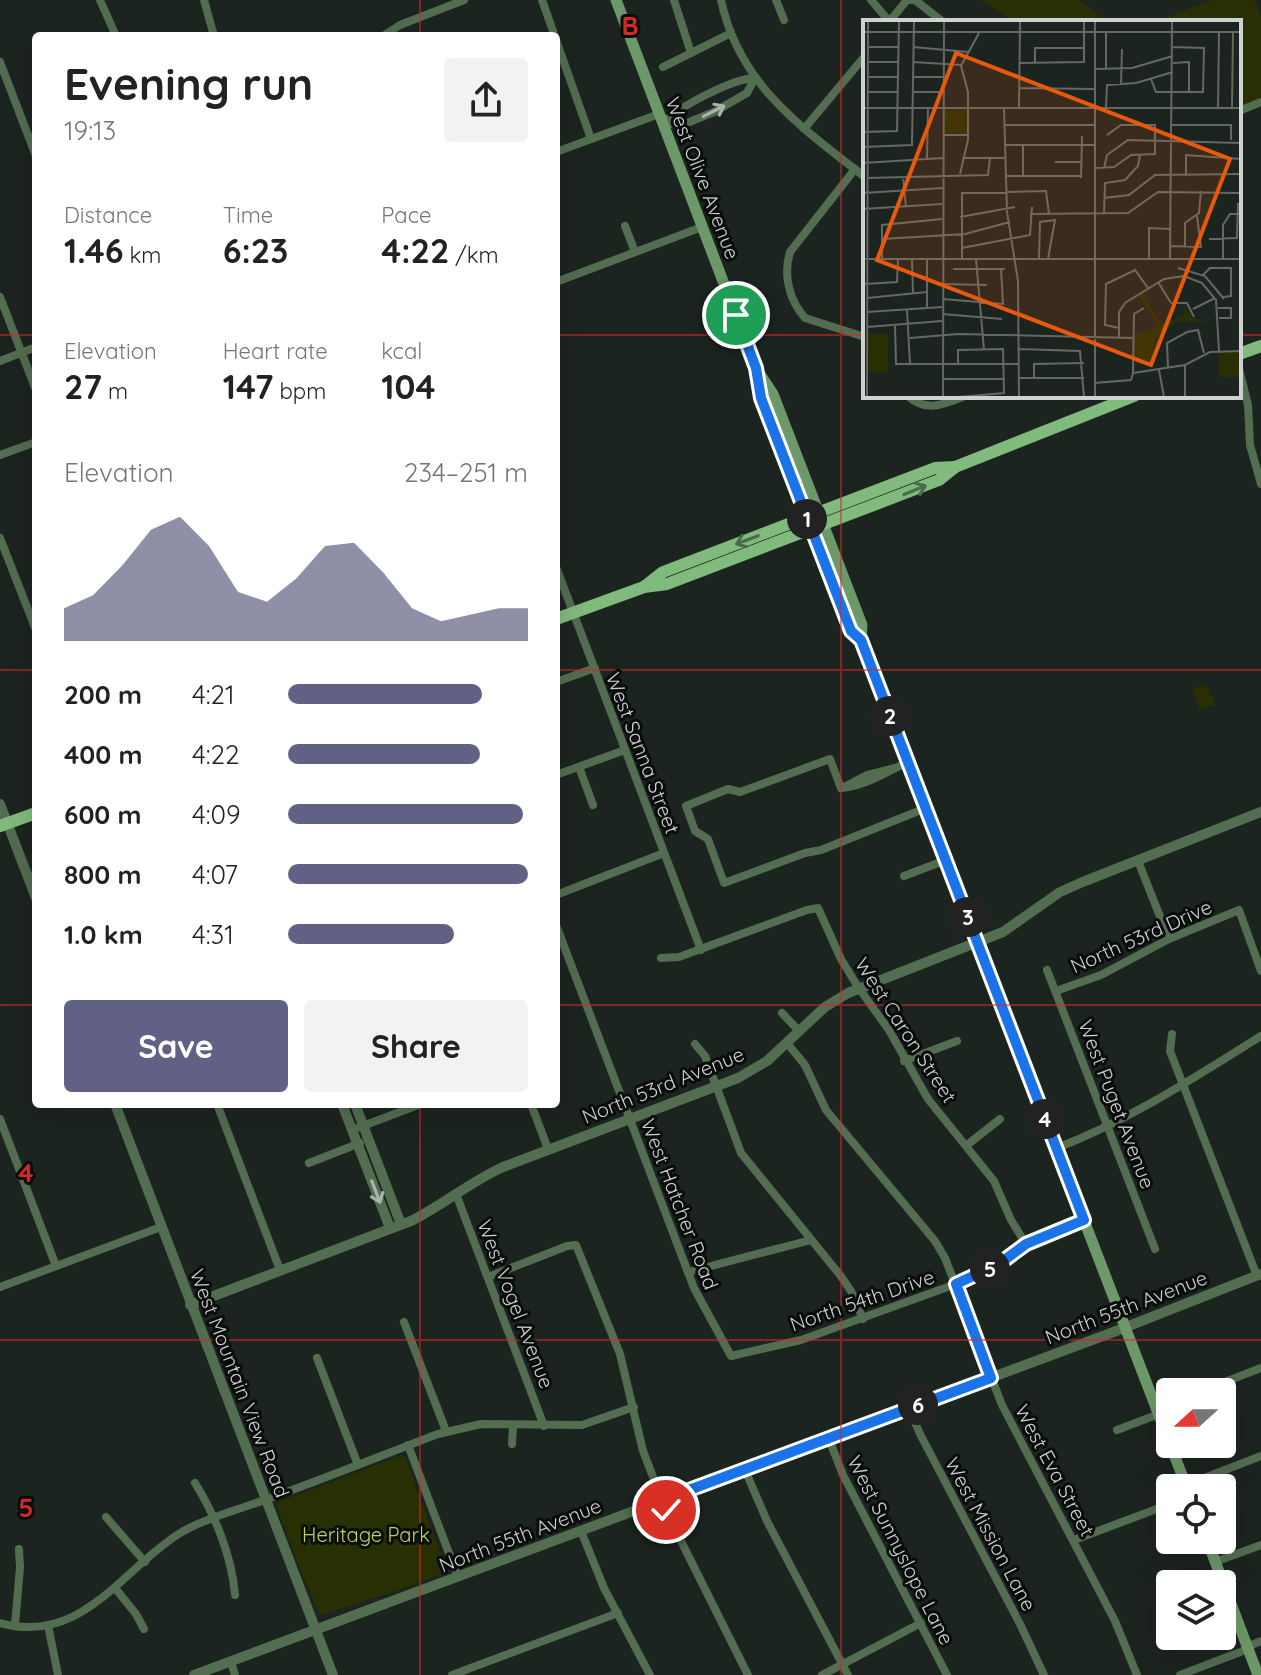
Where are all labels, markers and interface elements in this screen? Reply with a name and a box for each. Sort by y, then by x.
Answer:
text: B [621,9,639,42]
inset map [863,20,1241,398]
text: Evening run [64,56,313,111]
button: share [444,58,528,142]
street label: West Olive Avenue [661,93,745,263]
one-way arrow [702,103,726,118]
text: 19:13 [64,114,116,147]
text: Distance [64,201,152,229]
text: Time [223,201,273,229]
text: Pace [381,201,432,229]
text: 1.46 [64,229,123,272]
text: 6:23 [223,229,288,272]
text: 4:22 [381,229,449,272]
text: km [123,241,161,269]
text: /km [449,241,499,269]
pin [702,281,770,349]
icon: arrive [714,293,758,337]
text: Elevation [64,337,157,365]
text: Heart rate [223,337,328,365]
text: kcal [381,337,422,365]
text: 27 [64,365,102,408]
text: 147 [223,365,274,408]
text: 104 [381,365,435,408]
text: m [102,377,128,405]
text: bpm [274,377,326,405]
text: Elevation [64,456,174,489]
text: 234–251 m [404,456,528,489]
one-way arrow [902,482,927,496]
pin: 1 [787,499,827,539]
text: 1 [803,505,811,533]
one-way arrow [735,534,759,548]
street label: West Sanna Street [601,669,685,837]
text: 200 m [64,678,142,711]
text: 4:21 [192,678,235,711]
pin: 2 [870,696,910,736]
text: 2 [884,702,896,730]
text: 400 m [64,738,142,771]
text: 4:22 [192,738,239,771]
text: 600 m [64,798,142,831]
text: 4:09 [192,798,241,831]
text: 800 m [64,858,141,891]
text: 4:07 [192,858,238,891]
street label: North 53rd Drive [1066,894,1216,978]
pin: 3 [948,897,988,937]
text: 3 [962,903,974,931]
text: 1.0 km [64,918,143,951]
text: 4:31 [192,918,234,951]
street label: West Caron Street [850,953,962,1107]
button: Save [64,1000,288,1092]
button: Share [304,1000,528,1092]
street label: West Puget Avenue [1073,1016,1161,1192]
street label: North 53rd Avenue [578,1041,748,1129]
pin: 4 [1025,1099,1065,1139]
text: 4 [1039,1105,1051,1133]
street label: West Hatcher Road [636,1115,724,1293]
text: 4 [18,1156,34,1189]
one-way arrow [370,1179,384,1204]
street label: West Vogel Avenue [472,1216,560,1392]
pin: 5 [970,1249,1010,1289]
text: 5 [984,1255,996,1283]
street label: North 54th Drive [786,1264,938,1336]
street label: West Mountain View Road [185,1265,295,1501]
street label: North 55th Avenue [1041,1265,1211,1349]
north arrow [1156,1378,1236,1458]
map controls [1156,1378,1236,1650]
pin: 6 [898,1385,938,1425]
text: 6 [912,1391,924,1419]
street label: West Eva Street [1010,1400,1100,1540]
street label: West Sunnyslope Lane [842,1451,960,1649]
street label: West Mission Lane [940,1453,1042,1615]
button: locate [1156,1474,1236,1554]
pin [632,1476,700,1544]
icon: check [644,1488,688,1532]
text: 5 [19,1491,33,1524]
street label: North 55th Avenue [435,1493,605,1577]
park label: Heritage Park [302,1522,430,1547]
button: layers [1156,1570,1236,1650]

